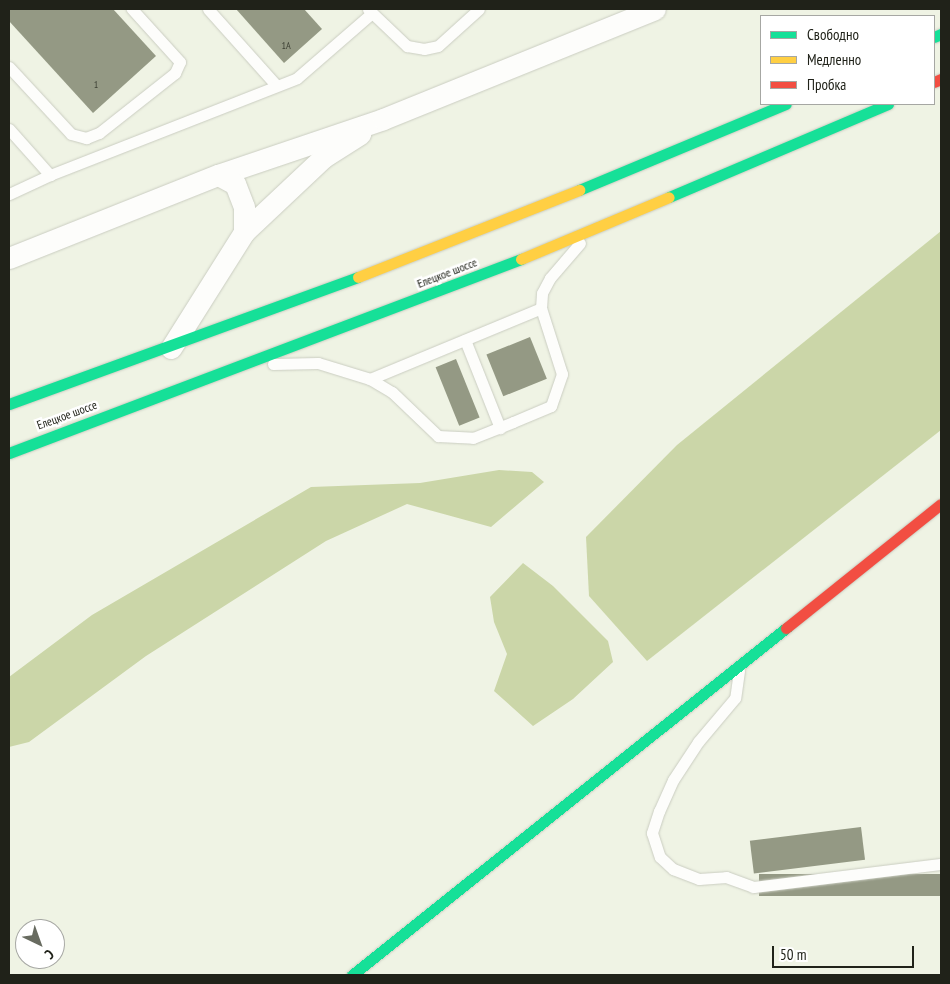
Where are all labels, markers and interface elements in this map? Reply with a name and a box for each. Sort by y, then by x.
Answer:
legend [760,15,935,105]
text: Свободно [807,25,859,44]
house number: 1А [281,40,291,52]
text: Медленно [807,50,861,69]
text: Пробка [807,75,846,94]
house number: 1 [94,79,98,91]
street label: Елецкое шоссе [415,255,479,291]
street label: Елецкое шоссе [35,397,99,433]
north arrow [15,919,65,969]
scale bar [775,936,918,968]
text: 50 m [780,945,806,964]
text: С [41,946,58,963]

